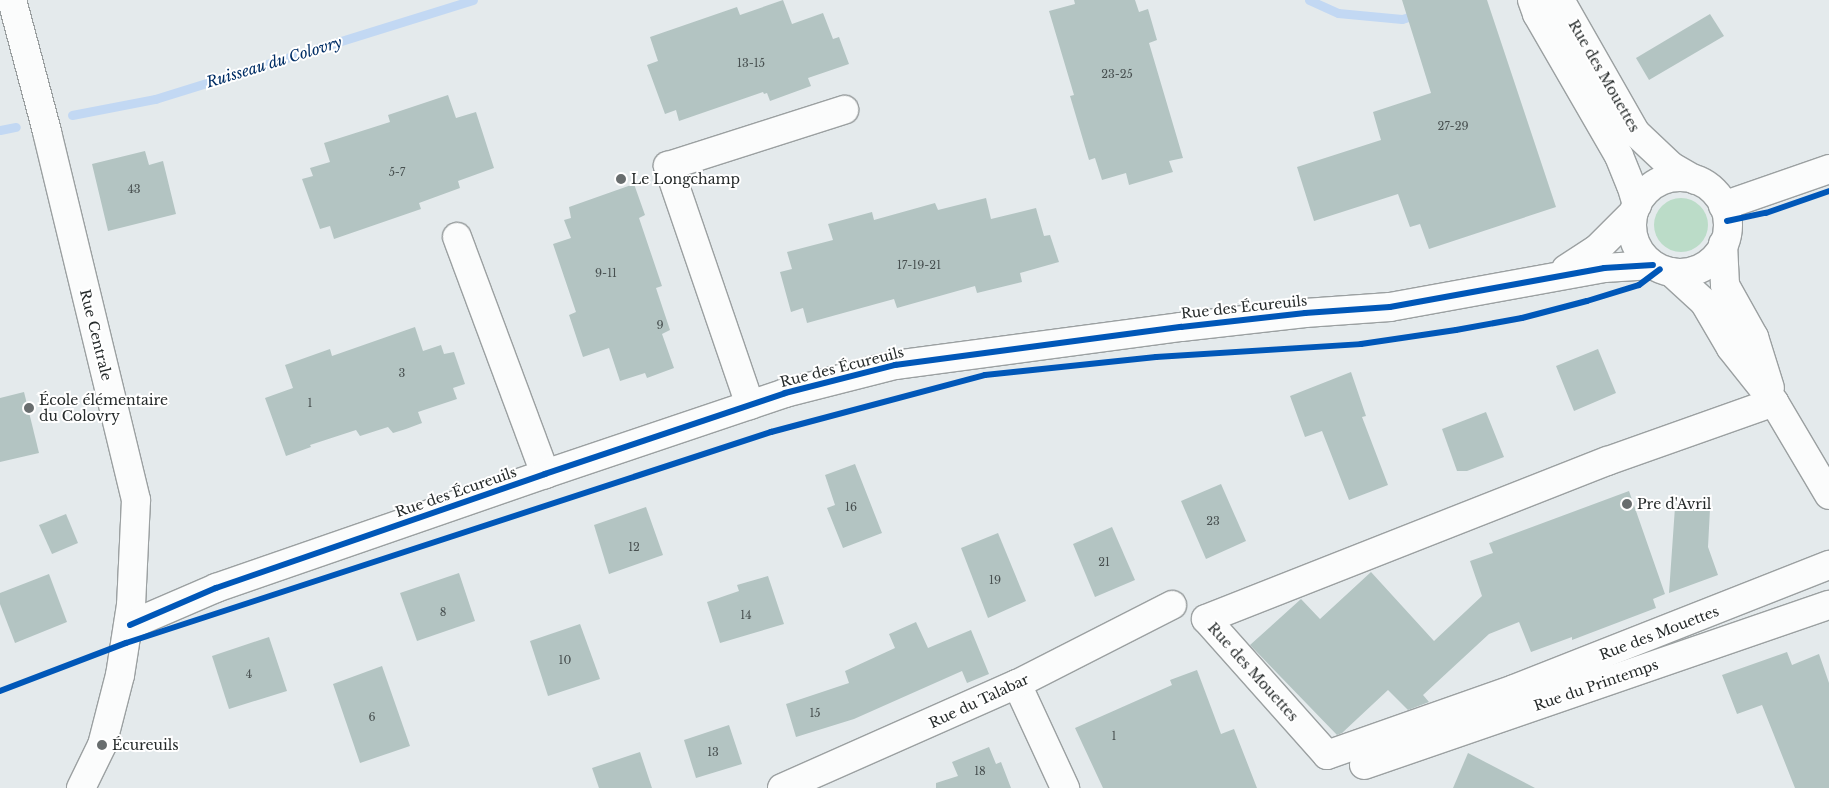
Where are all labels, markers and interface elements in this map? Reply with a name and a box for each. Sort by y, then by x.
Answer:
street label: Rue des Mouettes [1565,17,1643,135]
water label: Ruisseau du Colovry [204,33,344,91]
house number: 13-15 [737,56,765,70]
house number: 23-25 [1101,67,1133,81]
house number: 27-29 [1437,119,1469,133]
house number: 5-7 [389,165,405,179]
place label: Le Longchamp [631,171,740,187]
marker: Le Longchamp [615,173,627,185]
house number: 43 [127,182,141,196]
house number: 17-19-21 [897,258,941,272]
house number: 9-11 [595,266,617,280]
street label: Rue Centrale [77,288,115,382]
street label: Rue des Écureuils [1180,292,1308,322]
house number: 9 [656,318,664,332]
street label: Rue des Écureuils [778,343,906,391]
house number: 3 [399,366,405,380]
place label: École élémentaire du Colovry [39,392,168,424]
house number: 1 [308,396,312,410]
marker: École élémentaire du Colovry [23,402,35,414]
street label: Rue des Écureuils [393,463,519,521]
place label: Pre d'Avril [1637,496,1711,512]
marker: Pre d'Avril [1621,498,1633,510]
house number: 16 [845,500,857,514]
house number: 23 [1206,514,1220,528]
house number: 12 [628,540,640,554]
house number: 21 [1098,555,1110,569]
house number: 19 [989,573,1001,587]
street label: Rue des Mouettes [1597,602,1721,664]
house number: 8 [440,605,446,619]
house number: 14 [740,608,752,622]
street label: Rue des Mouettes [1204,619,1302,725]
house number: 10 [559,653,571,667]
street label: Rue du Printemps [1532,656,1660,714]
house number: 4 [246,667,252,681]
street label: Rue du Talabar [926,670,1032,732]
house number: 15 [809,706,821,720]
house number: 6 [368,710,376,724]
house number: 1 [1112,729,1116,743]
place label: Écureuils [112,737,179,753]
marker: Écureuils [96,739,108,751]
house number: 13 [707,745,719,759]
house number: 18 [974,764,986,778]

